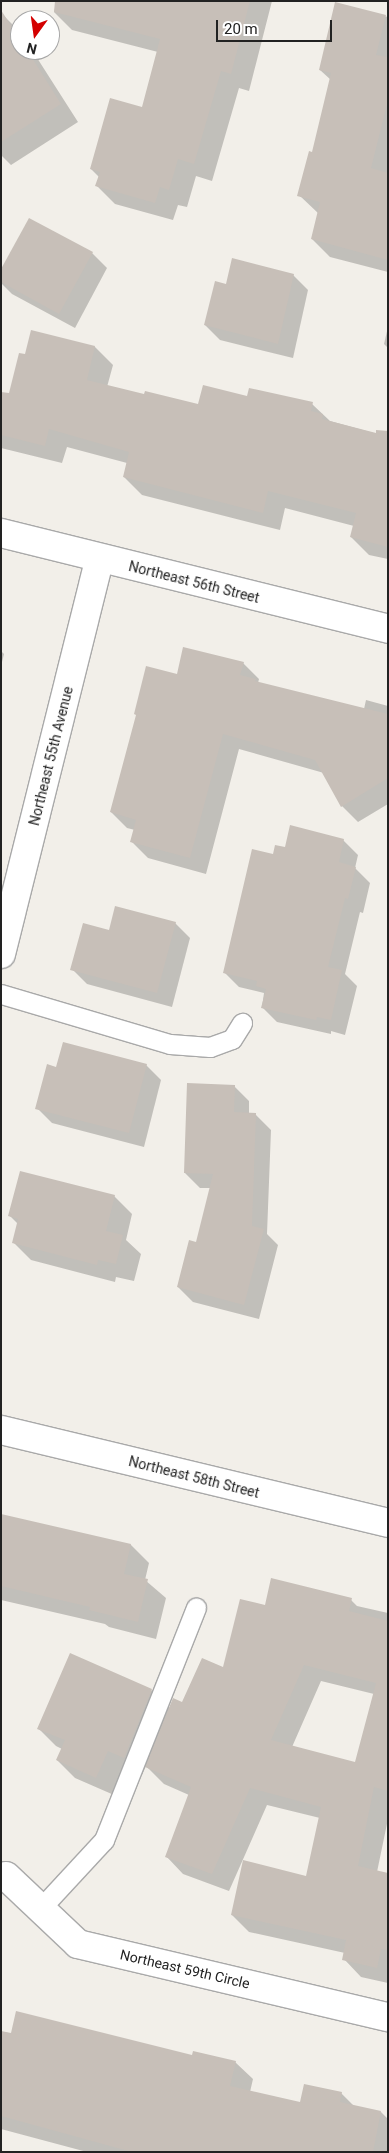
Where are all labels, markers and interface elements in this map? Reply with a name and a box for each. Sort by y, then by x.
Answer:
north arrow [10,10,60,60]
scale bar [219,10,335,42]
text: 20 m [224,20,258,38]
text: N [25,40,38,58]
street label: Northeast 56th Street [127,558,261,606]
street label: Northeast 55th Avenue [26,685,76,827]
street label: Northeast 58th Street [127,1453,261,1501]
street label: Northeast 59th Circle [119,1946,251,1992]

